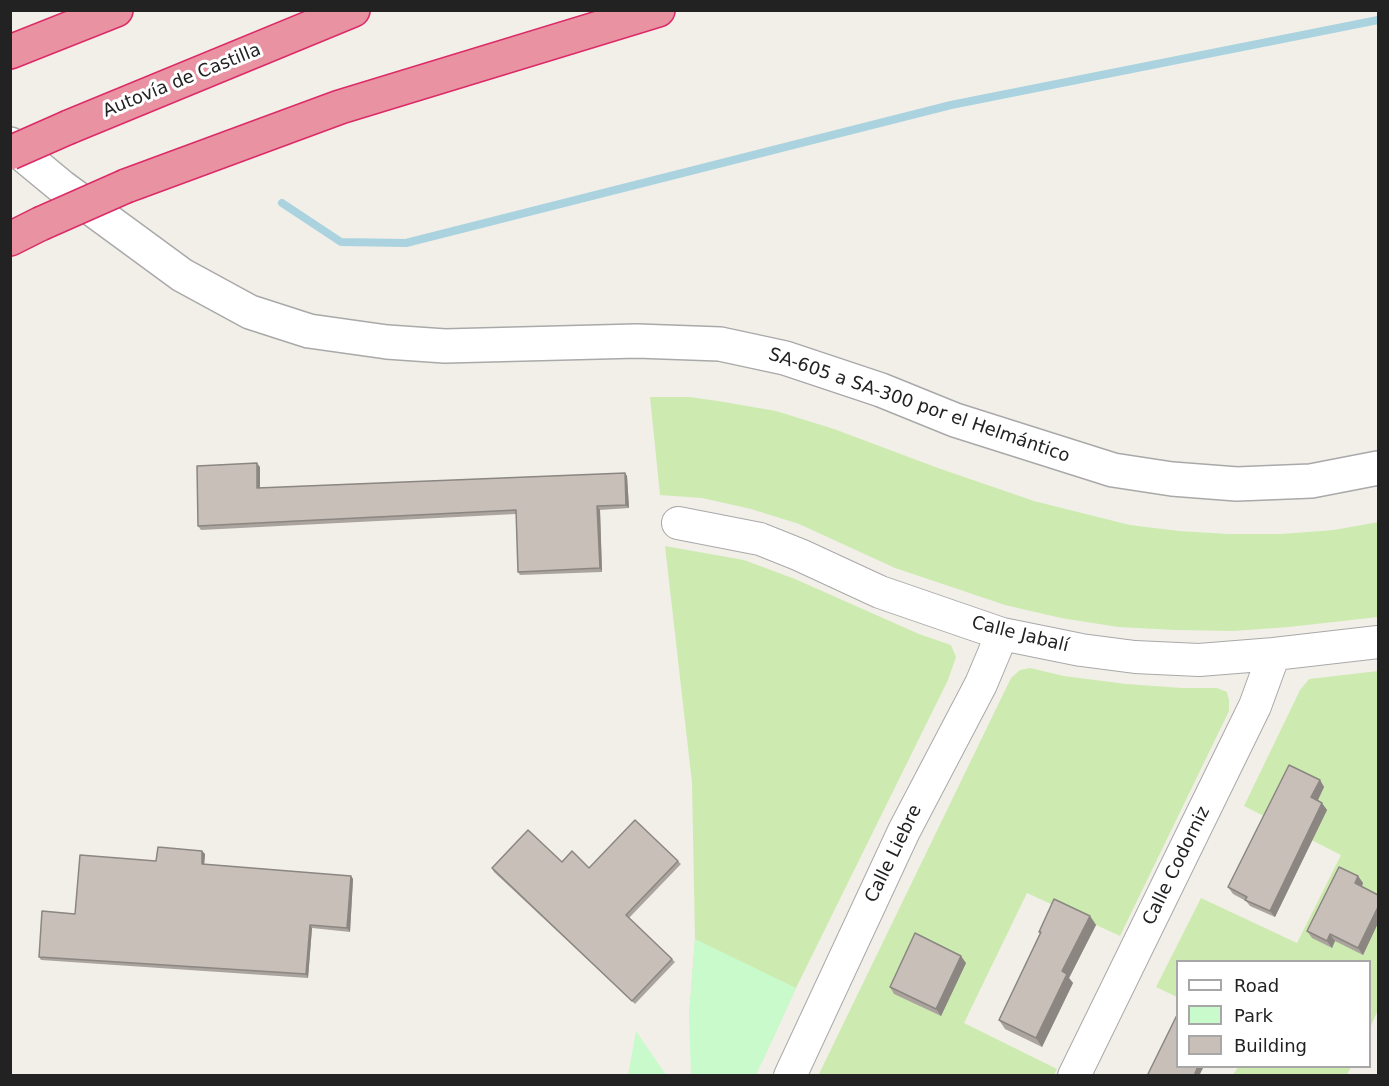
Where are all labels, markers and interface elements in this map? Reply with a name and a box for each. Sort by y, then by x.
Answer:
street label: Autovía de Castilla [100,39,264,123]
street label: SA-605 a SA-300 por el Helmántico [766,344,1072,468]
street label: Calle Jabalí [969,613,1071,657]
street label: Calle Liebre [861,802,927,906]
street label: Calle Codorniz [1139,803,1215,929]
legend [1176,960,1371,1068]
text: Road [1234,975,1279,996]
text: Park [1234,1005,1273,1026]
text: Building [1234,1035,1307,1056]

